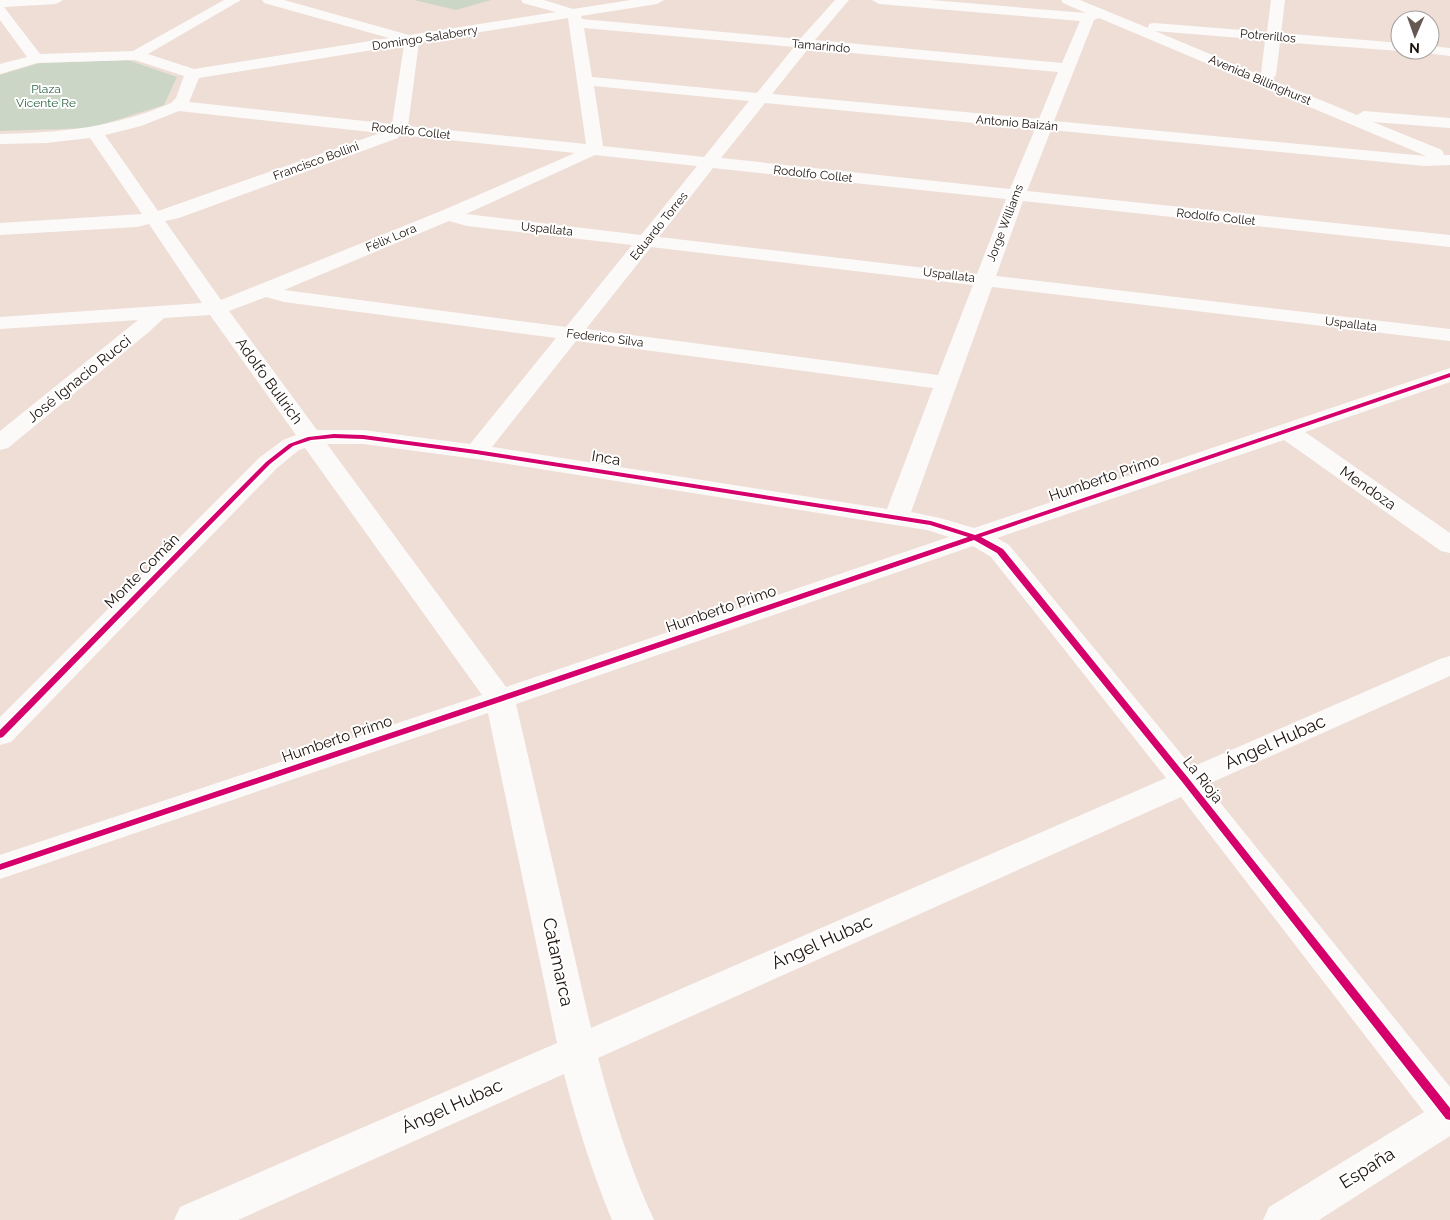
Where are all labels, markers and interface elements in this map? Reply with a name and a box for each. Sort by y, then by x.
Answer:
north arrow [1390,10,1440,60]
street label: Domingo Salaberry [371,23,479,53]
street label: Potrerillos [1240,27,1297,45]
street label: Tamarindo [791,36,851,56]
text: N [1409,40,1420,56]
street label: Avenida Billinghurst [1207,52,1313,108]
park label: Plaza Vicente Re [16,82,76,110]
street label: Antonio Baizán [975,112,1059,134]
street label: Rodolfo Collet [371,120,451,142]
street label: Francisco Bollini [271,139,361,183]
street label: Rodolfo Collet [773,163,853,185]
street label: Jorge Williams [984,182,1026,264]
street label: Eduardo Torres [627,189,691,263]
street label: Rodolfo Collet [1176,206,1256,228]
street label: Uspallata [520,219,574,239]
street label: Félix Lora [364,221,418,255]
street label: Uspallata [922,265,976,285]
street label: Uspallata [1324,314,1378,334]
street label: Federico Silva [566,326,644,350]
street label: José Ignacio Rucci [24,332,134,426]
street label: Adolfo Bullrich [232,334,306,428]
street label: Inca [590,447,622,469]
street label: Humberto Primo [1047,451,1162,505]
street label: Mendoza [1337,462,1399,514]
street label: Monte Comán [101,530,183,612]
street label: Humberto Primo [664,582,779,636]
street label: Ángel Hubac [1221,709,1329,773]
street label: Humberto Primo [280,712,395,766]
street label: La Rioja [1179,753,1227,807]
street label: Ángel Hubac [768,909,876,973]
street label: Catamarca [539,916,578,1008]
street label: Ángel Hubac [398,1073,506,1137]
street label: España [1335,1143,1398,1193]

